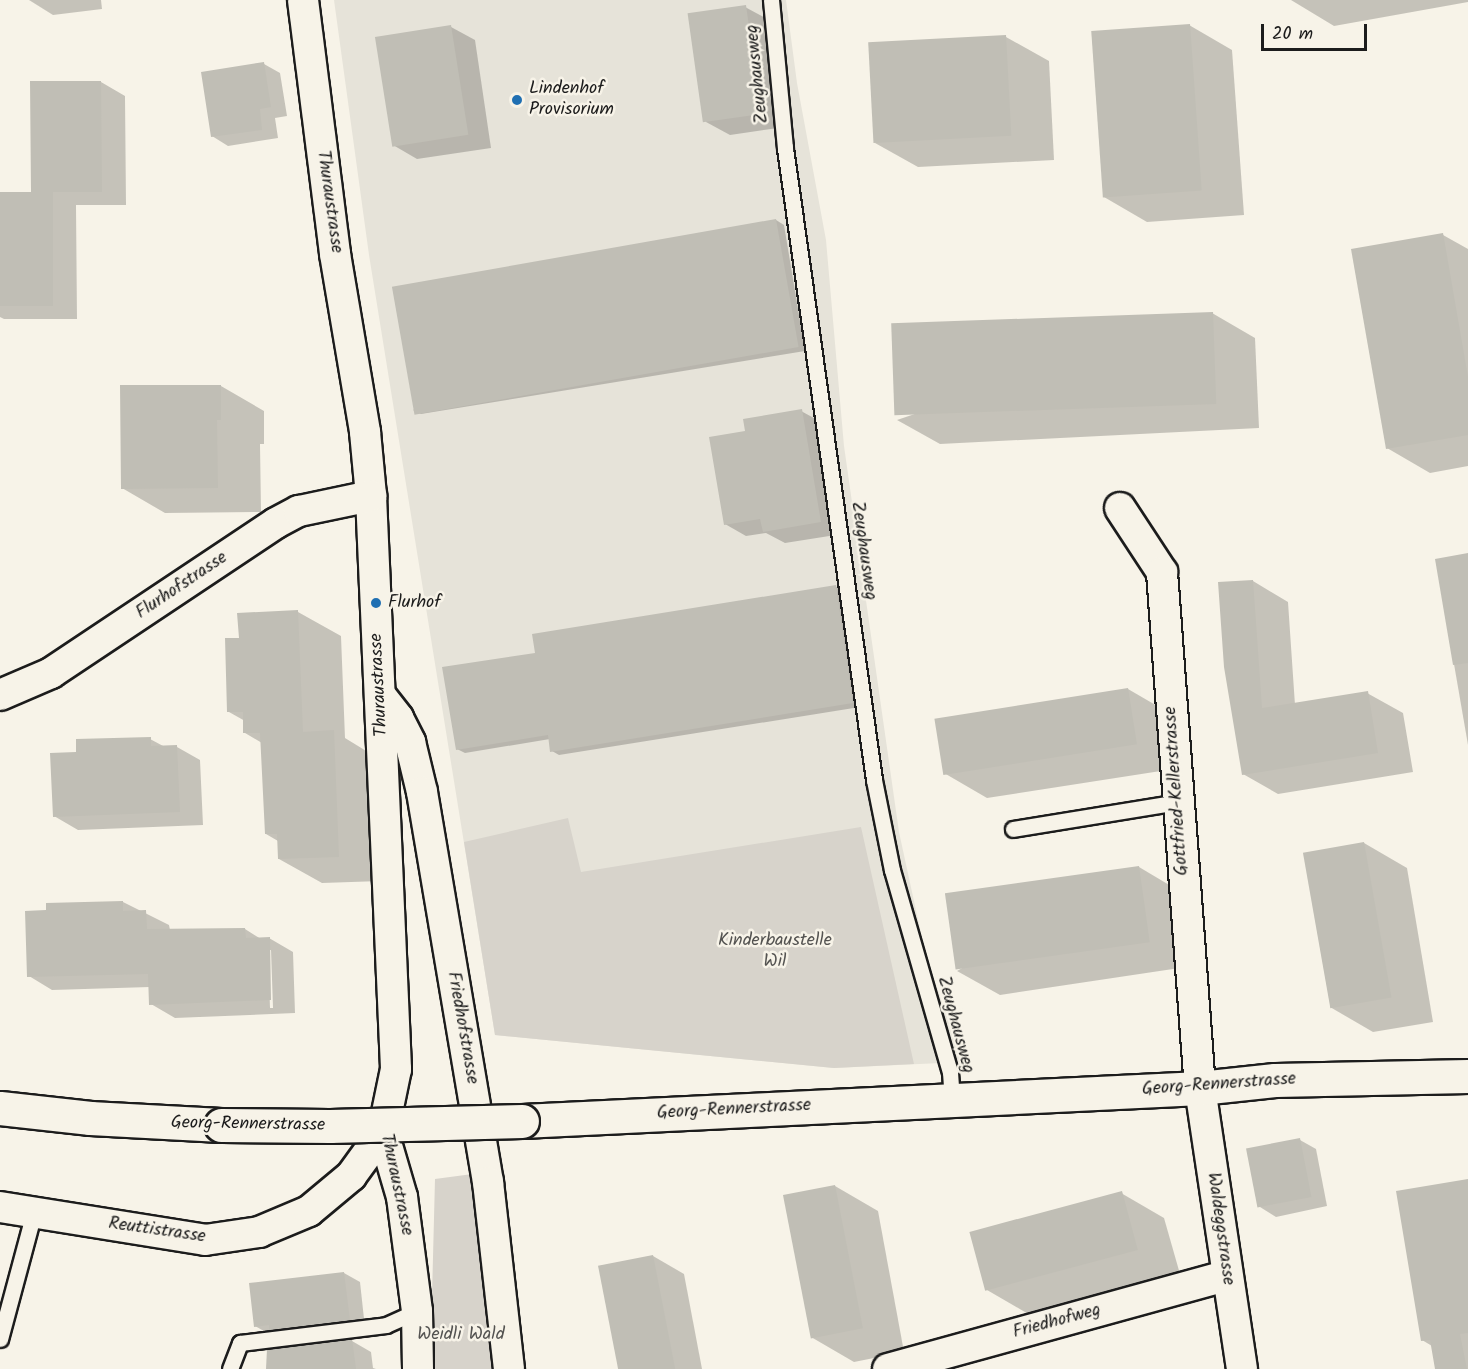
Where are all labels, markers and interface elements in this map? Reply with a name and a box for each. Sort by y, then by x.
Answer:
scale bar [1264,12,1370,50]
text: 20 m [1272,20,1313,49]
street label: Zeughausweg [742,23,774,125]
place label: Lindenhof Provisorium [529,79,614,122]
marker: Lindenhof Provisorium [510,93,524,107]
street label: Thuraustrasse [311,149,347,255]
street label: Zeughausweg [845,500,881,602]
street label: Flurhofstrasse [132,548,232,624]
place label: Flurhof [388,592,441,614]
marker: Flurhof [369,596,383,610]
street label: Thuraustrasse [367,633,393,737]
street label: Gottfried-Kellerstrasse [1160,706,1194,876]
park label: Kinderbaustelle Wil [718,931,832,974]
street label: Friedhofstrasse [441,970,483,1086]
street label: Zeughausweg [932,974,978,1076]
street label: Georg-Rennerstrasse [1141,1069,1297,1101]
street label: Georg-Rennerstrasse [656,1095,812,1125]
street label: Georg-Rennerstrasse [171,1113,325,1137]
street label: Thuraustrasse [375,1132,417,1238]
street label: Waldeggstrasse [1201,1171,1239,1287]
street label: Reuttistrasse [107,1213,207,1249]
street label: Friedhofweg [1011,1300,1103,1344]
park label: Weidli Wald [417,1324,505,1346]

